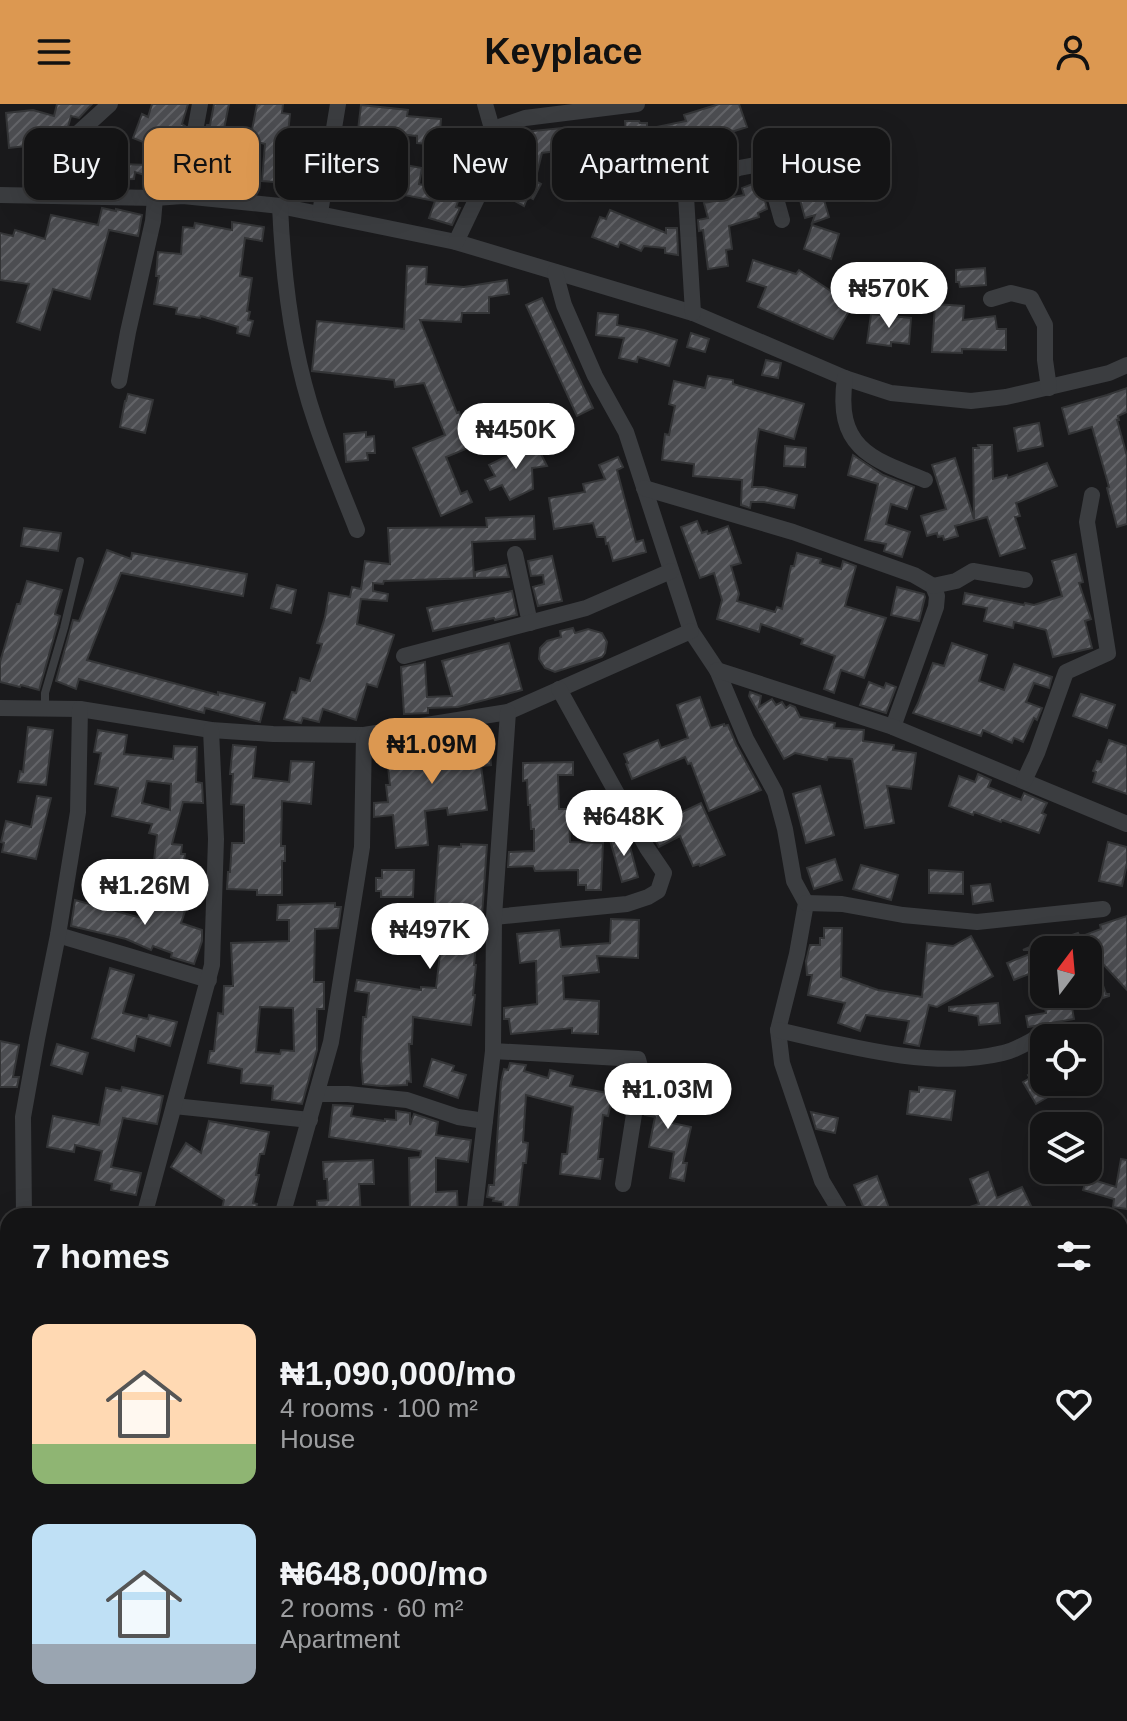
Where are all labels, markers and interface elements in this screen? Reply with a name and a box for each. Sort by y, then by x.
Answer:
icon: menu [32,30,76,74]
icon: person [1051,30,1095,74]
text: Keyplace [484,31,643,72]
chip: Buy [24,128,128,200]
chip: Rent [144,128,259,200]
chip: Filters [275,128,408,200]
chip: New [424,128,536,200]
chip: Apartment [552,128,737,200]
chip: House [753,128,890,200]
pin: ₦570K [833,262,945,330]
text: ₦570K [849,273,929,303]
pin: ₦450K [460,403,572,471]
text: ₦450K [476,414,556,444]
pin: ₦1.09M [367,718,497,786]
text: ₦1.09M [386,729,478,759]
pin: ₦648K [568,790,680,858]
text: ₦648K [584,801,664,831]
pin: ₦1.26M [80,859,210,927]
text: ₦1.26M [99,870,191,900]
pin: ₦497K [374,903,486,971]
text: ₦497K [390,914,470,944]
north arrow [1030,936,1102,1008]
map controls [1030,936,1102,1184]
button: locate [1030,1024,1102,1096]
pin: ₦1.03M [603,1063,733,1131]
text: ₦1.03M [622,1074,714,1104]
button: layers [1030,1112,1102,1184]
icon: filters [1052,1234,1096,1278]
text: 7 homes [32,1237,170,1275]
text: ₦1,090,000/mo [280,1354,516,1392]
icon: home [96,1356,192,1452]
icon: heart [1052,1382,1096,1426]
text: 4 rooms · 100 m² [280,1393,478,1423]
text: House [280,1424,355,1454]
text: ₦648,000/mo [280,1554,488,1592]
icon: home [96,1556,192,1652]
icon: heart [1052,1582,1096,1626]
text: 2 rooms · 60 m² [280,1593,464,1623]
text: Apartment [280,1624,400,1654]

